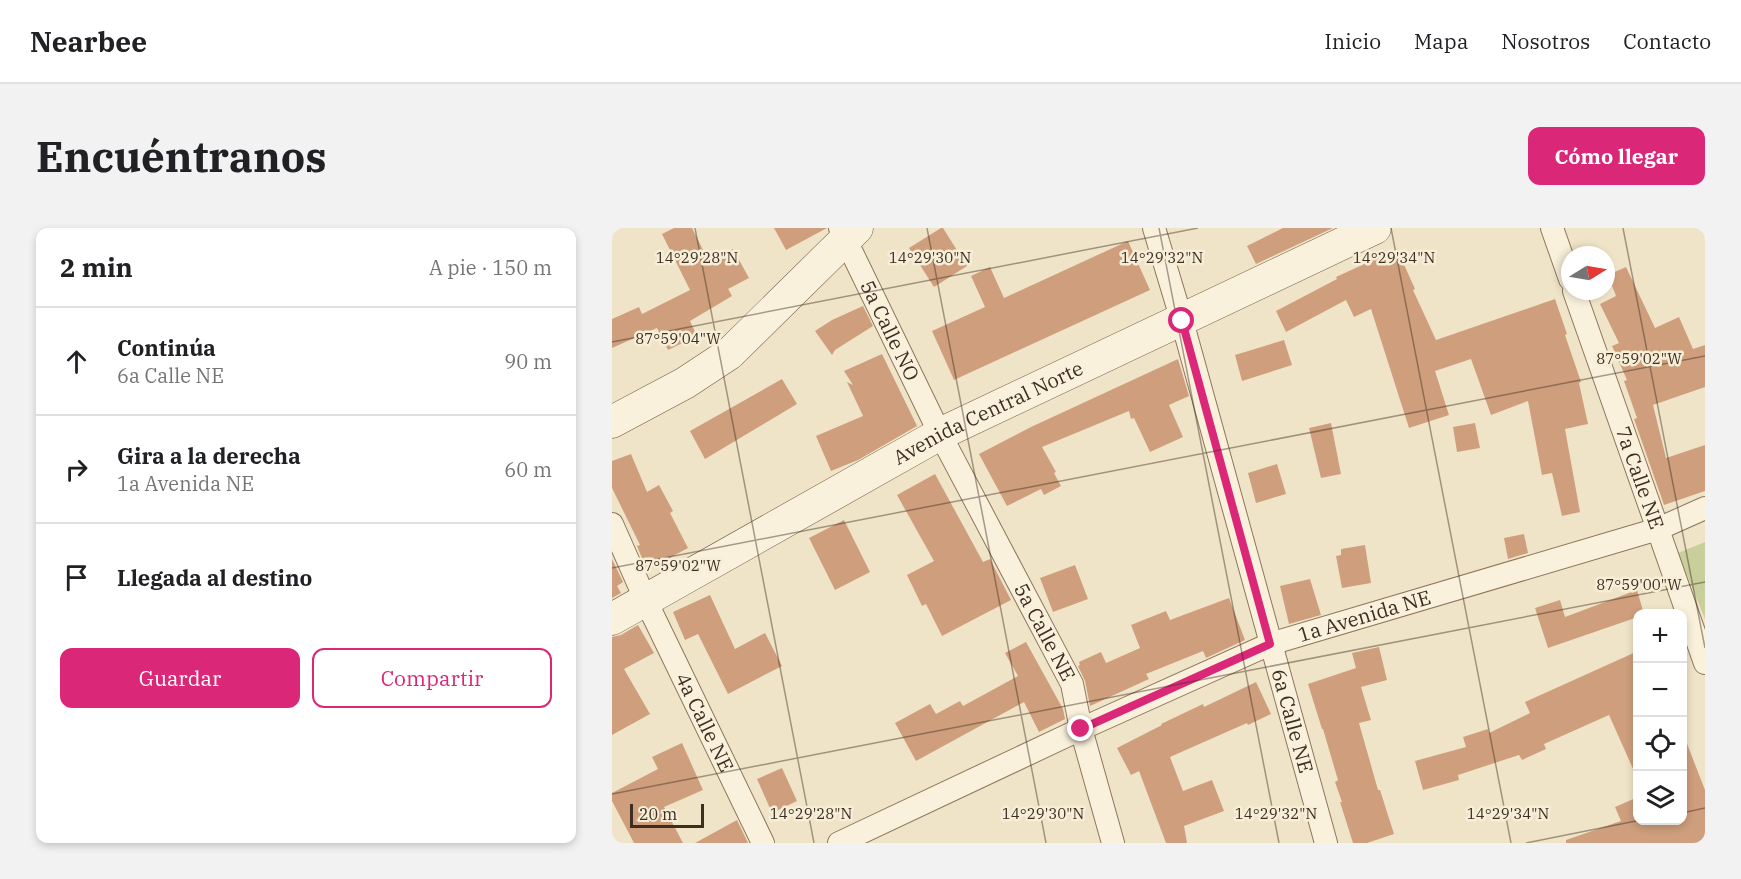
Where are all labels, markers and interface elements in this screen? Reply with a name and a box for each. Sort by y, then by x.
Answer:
text: Nearbee [30,23,147,60]
text: Inicio [1324,27,1381,55]
text: Mapa [1414,27,1468,55]
text: Nosotros [1501,27,1590,55]
text: Contacto [1623,27,1711,55]
button: Cómo llegar [1528,127,1705,185]
text: Encuéntranos [36,129,327,184]
north arrow [1561,246,1615,300]
text: 14°29'28"N [656,248,738,267]
text: 14°29'30"N [889,248,971,267]
text: 14°29'32"N [1121,248,1203,267]
text: 14°29'34"N [1353,248,1435,267]
text: 2 min [60,250,133,284]
text: A pie · 150 m [429,254,552,281]
street label: 5a Calle NO [854,276,926,385]
route start [1168,307,1194,333]
text: 87°59'04"W [635,329,721,348]
text: Continúa [117,333,216,362]
icon: ahead [60,345,93,378]
text: 90 m [504,348,552,375]
text: 87°59'02"W [1596,349,1682,368]
street label: Avenida Central Norte [888,354,1087,471]
text: 6a Calle NE [117,362,224,389]
street label: 7a Calle NE [1610,423,1671,533]
text: Gira a la derecha [117,441,301,470]
icon: right [60,453,93,486]
text: 60 m [504,456,552,483]
text: 1a Avenida NE [117,470,254,497]
text: 87°59'02"W [635,556,721,575]
icon: arrive [60,561,93,594]
text: Llegada al destino [117,563,312,592]
text: 87°59'00"W [1596,575,1682,594]
street label: 5a Calle NE [1008,578,1082,685]
street label: 1a Avenida NE [1294,583,1434,648]
map controls [1633,609,1687,825]
button: + [1633,609,1687,663]
button: Guardar [60,648,300,708]
button: Compartir [312,648,552,708]
button: − [1633,663,1687,717]
street label: 6a Calle NE [1266,666,1320,776]
street label: 4a Calle NE [670,668,741,776]
route end [1067,715,1093,741]
button: locate [1633,717,1687,771]
button: layers [1633,771,1687,825]
scale bar [630,801,704,828]
text: 20 m [639,804,677,824]
text: 14°29'28"N [770,804,852,823]
text: 14°29'30"N [1002,804,1084,823]
text: 14°29'32"N [1235,804,1317,823]
text: 14°29'34"N [1467,804,1549,823]

